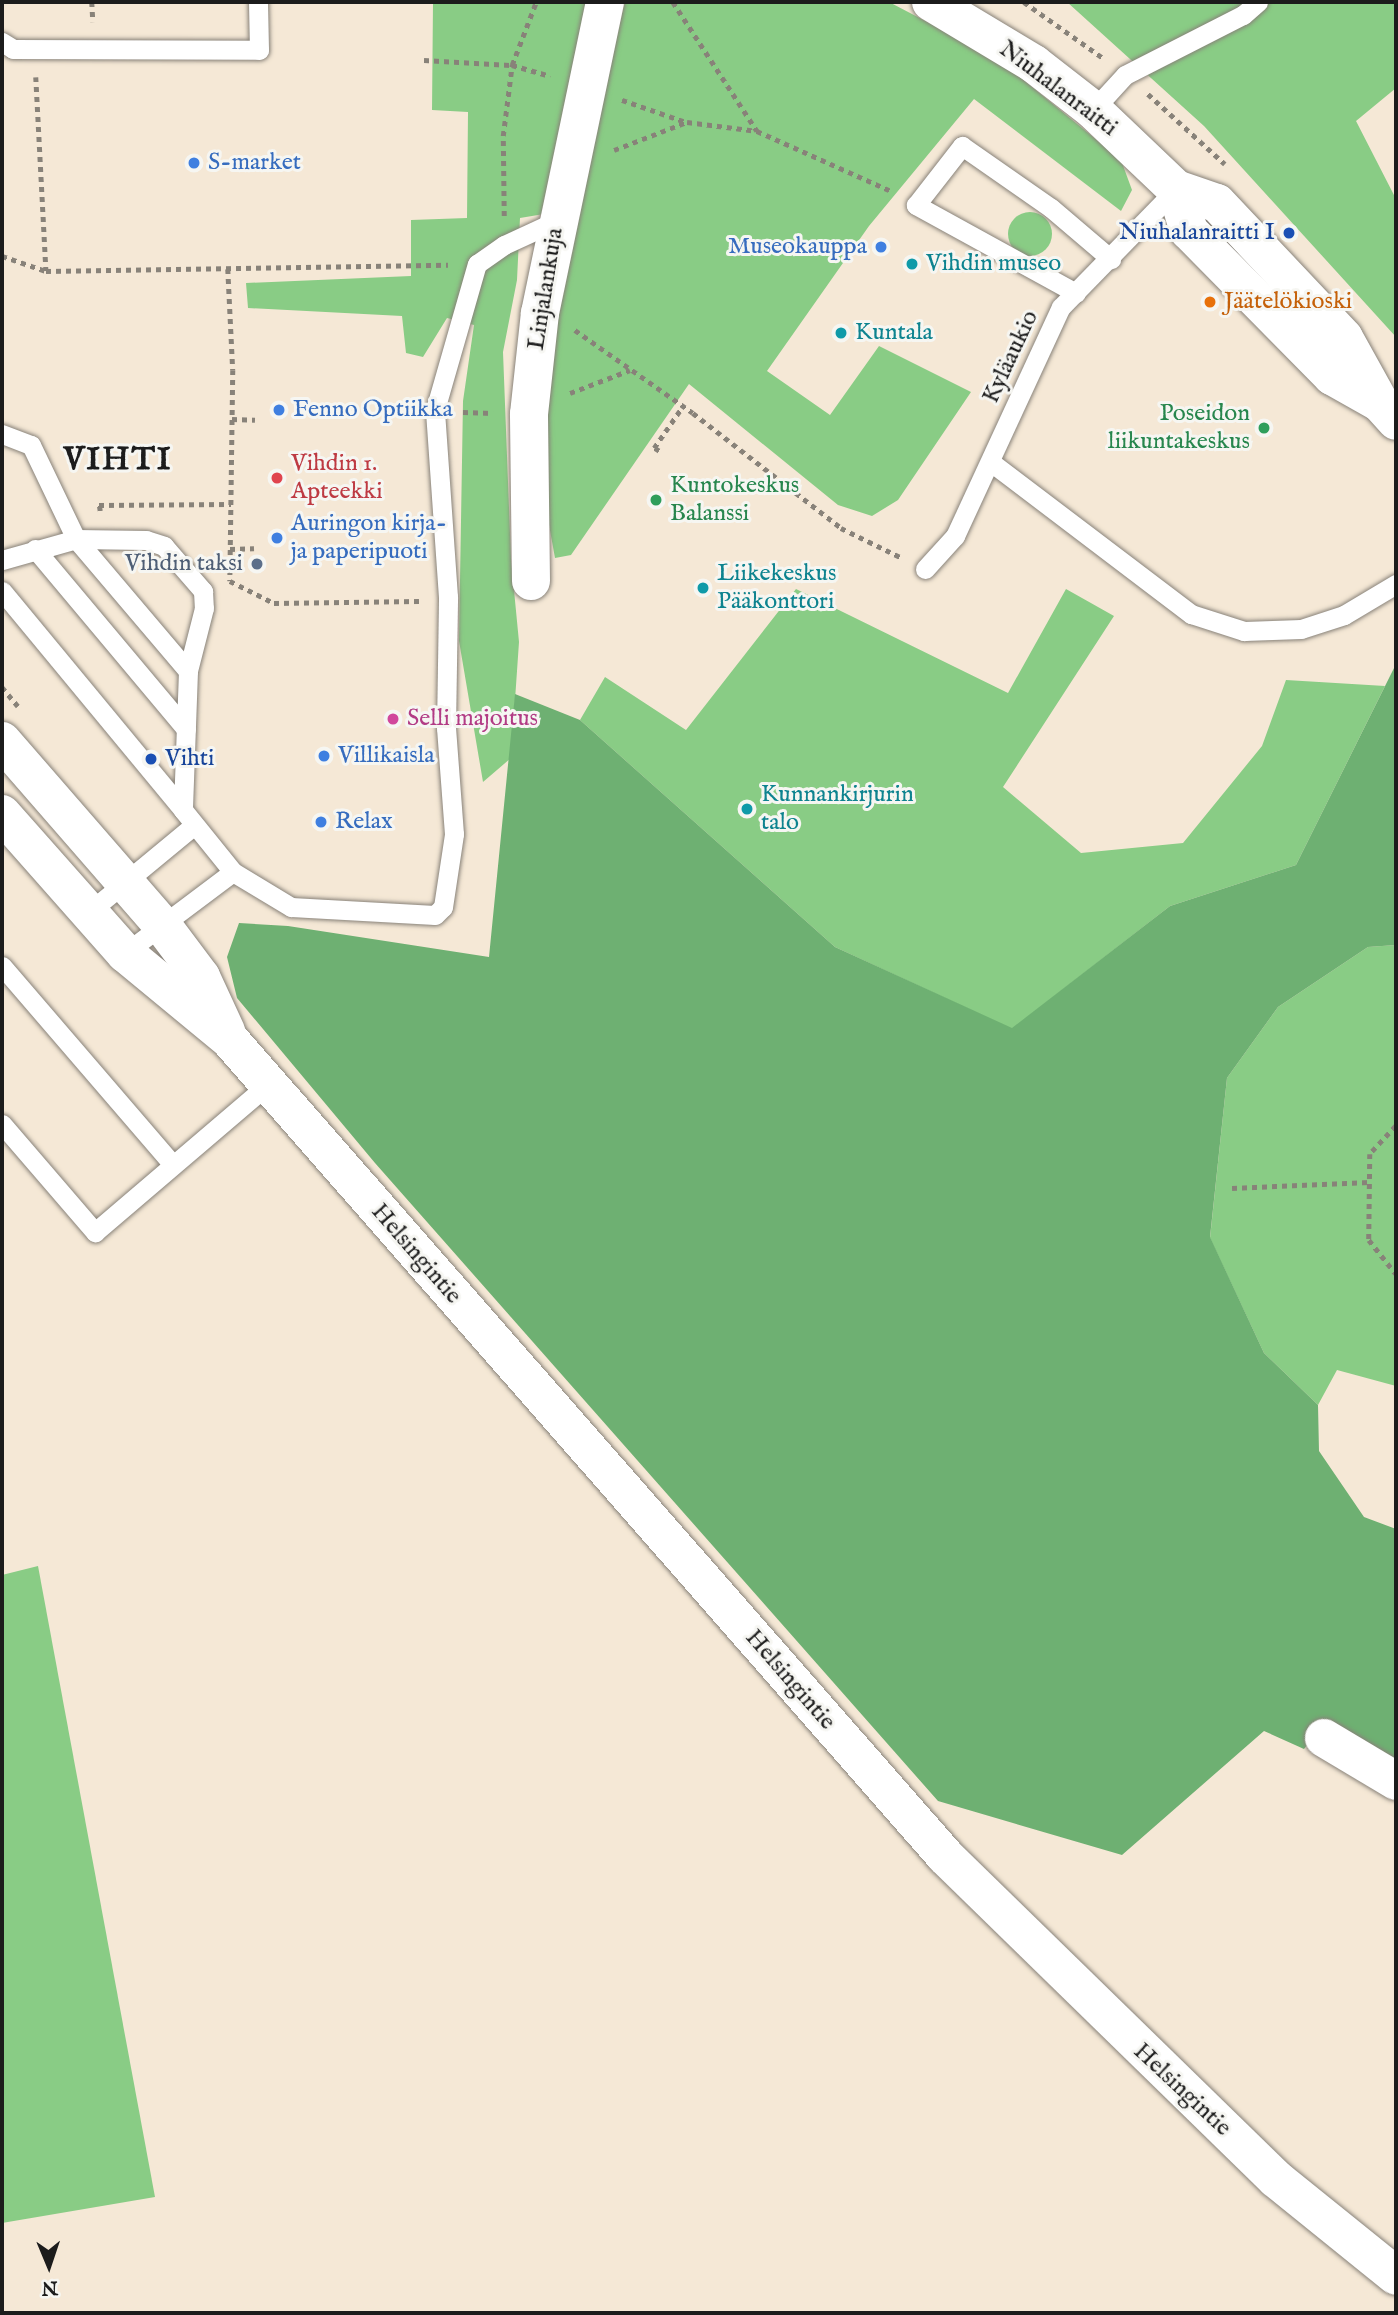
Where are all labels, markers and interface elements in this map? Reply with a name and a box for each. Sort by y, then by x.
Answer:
street label: Niuhalanraitti [993,35,1123,143]
place label: S-market [208,149,301,177]
marker: S-market [186,155,202,171]
place label: Niuhalanraitti I [1119,219,1275,247]
marker: Niuhalanraitti I [1281,225,1297,241]
street label: Linjalankuja [522,226,570,352]
place label: Museokauppa [728,233,867,261]
marker: Museokauppa [873,239,889,255]
place label: Vihdin museo [926,250,1061,278]
marker: Vihdin museo [904,256,920,272]
place label: Jäätelökioski [1224,288,1352,316]
marker: Jäätelökioski [1202,294,1218,310]
street label: Kyläaukio [977,306,1045,408]
place label: Kuntala [855,319,933,347]
marker: Kuntala [833,325,849,341]
place label: Fenno Optiikka [293,396,453,424]
place label: Poseidon liikuntakeskus [1108,400,1250,456]
marker: Fenno Optiikka [271,402,287,418]
marker: Poseidon liikuntakeskus [1256,420,1272,436]
district label: VIHTI [64,442,172,480]
place label: Vihdin 1. Apteekki [291,450,383,506]
marker: Vihdin 1. Apteekki [269,470,285,486]
place label: Kuntokeskus Balanssi [670,472,799,528]
marker: Kuntokeskus Balanssi [648,492,664,508]
place label: Auringon kirja- ja paperipuoti [291,510,447,566]
marker: Auringon kirja- ja paperipuoti [269,530,285,546]
place label: Vihdin taksi [125,550,243,578]
marker: Vihdin taksi [249,556,265,572]
place label: Liikekeskus Pääkonttori [717,560,836,616]
marker: Liikekeskus Pääkonttori [695,580,711,596]
place label: Selli majoitus [407,705,538,733]
marker: Selli majoitus [385,711,401,727]
place label: Villikaisla [338,742,435,770]
place label: Vihti [165,745,214,773]
marker: Villikaisla [316,748,332,764]
marker: Vihti [143,751,159,767]
place label: Kunnankirjurin talo [761,781,914,837]
marker: Kunnankirjurin talo [739,801,755,817]
place label: Relax [335,808,393,836]
marker: Relax [313,814,329,830]
street label: Helsingintie [365,1198,467,1310]
street label: Helsingintie [739,1624,841,1736]
street label: Helsingintie [1127,2037,1237,2143]
north arrow [14,2231,84,2301]
text: N [41,2275,58,2299]

